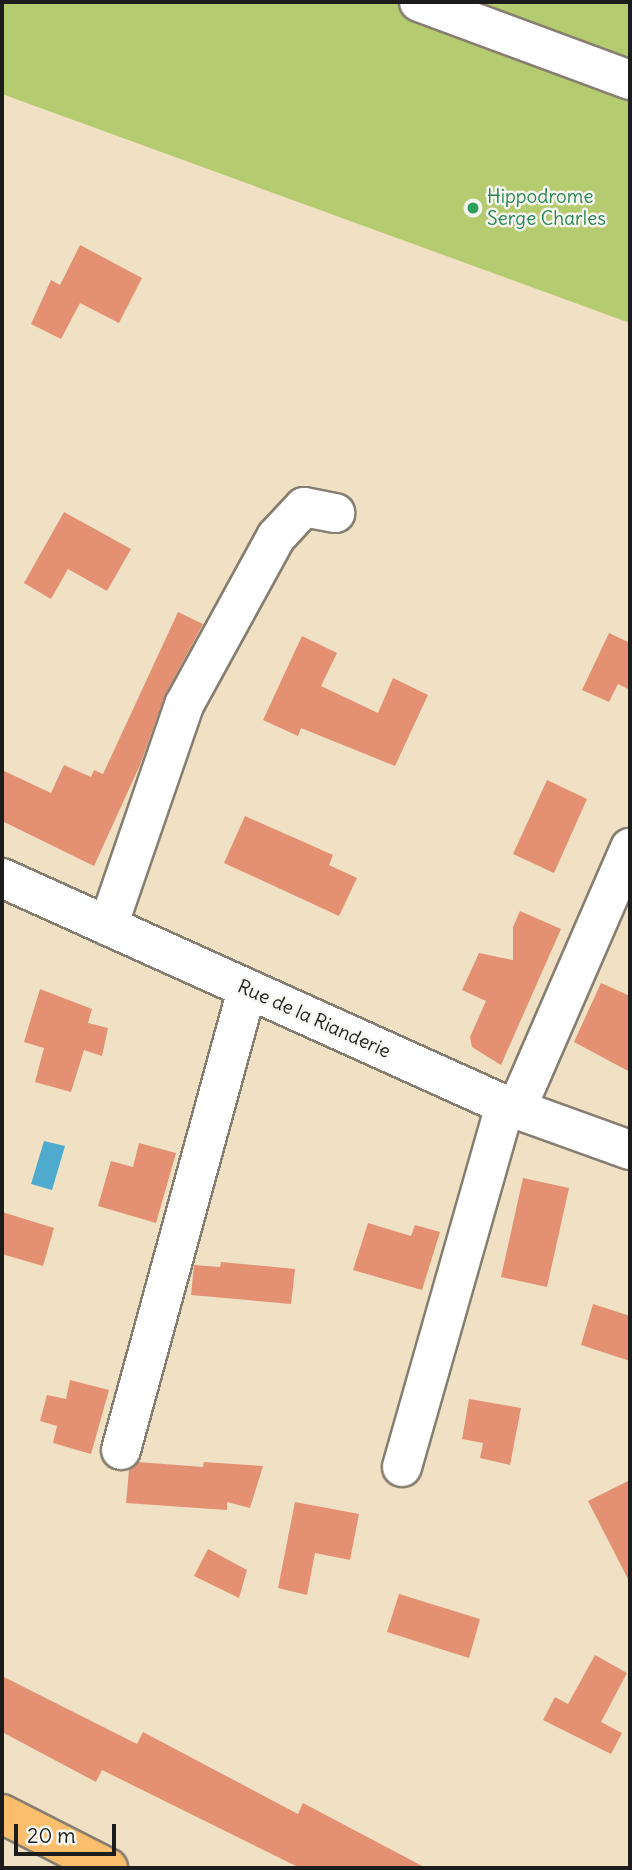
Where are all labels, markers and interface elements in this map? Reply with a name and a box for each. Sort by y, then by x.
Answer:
place label: Hippodrome Serge Charles [487,186,606,230]
marker: Hippodrome Serge Charles [465,200,481,216]
street label: Rue de la Rianderie [234,975,394,1063]
scale bar [18,1811,119,1855]
text: 20 m [27,1822,76,1849]

